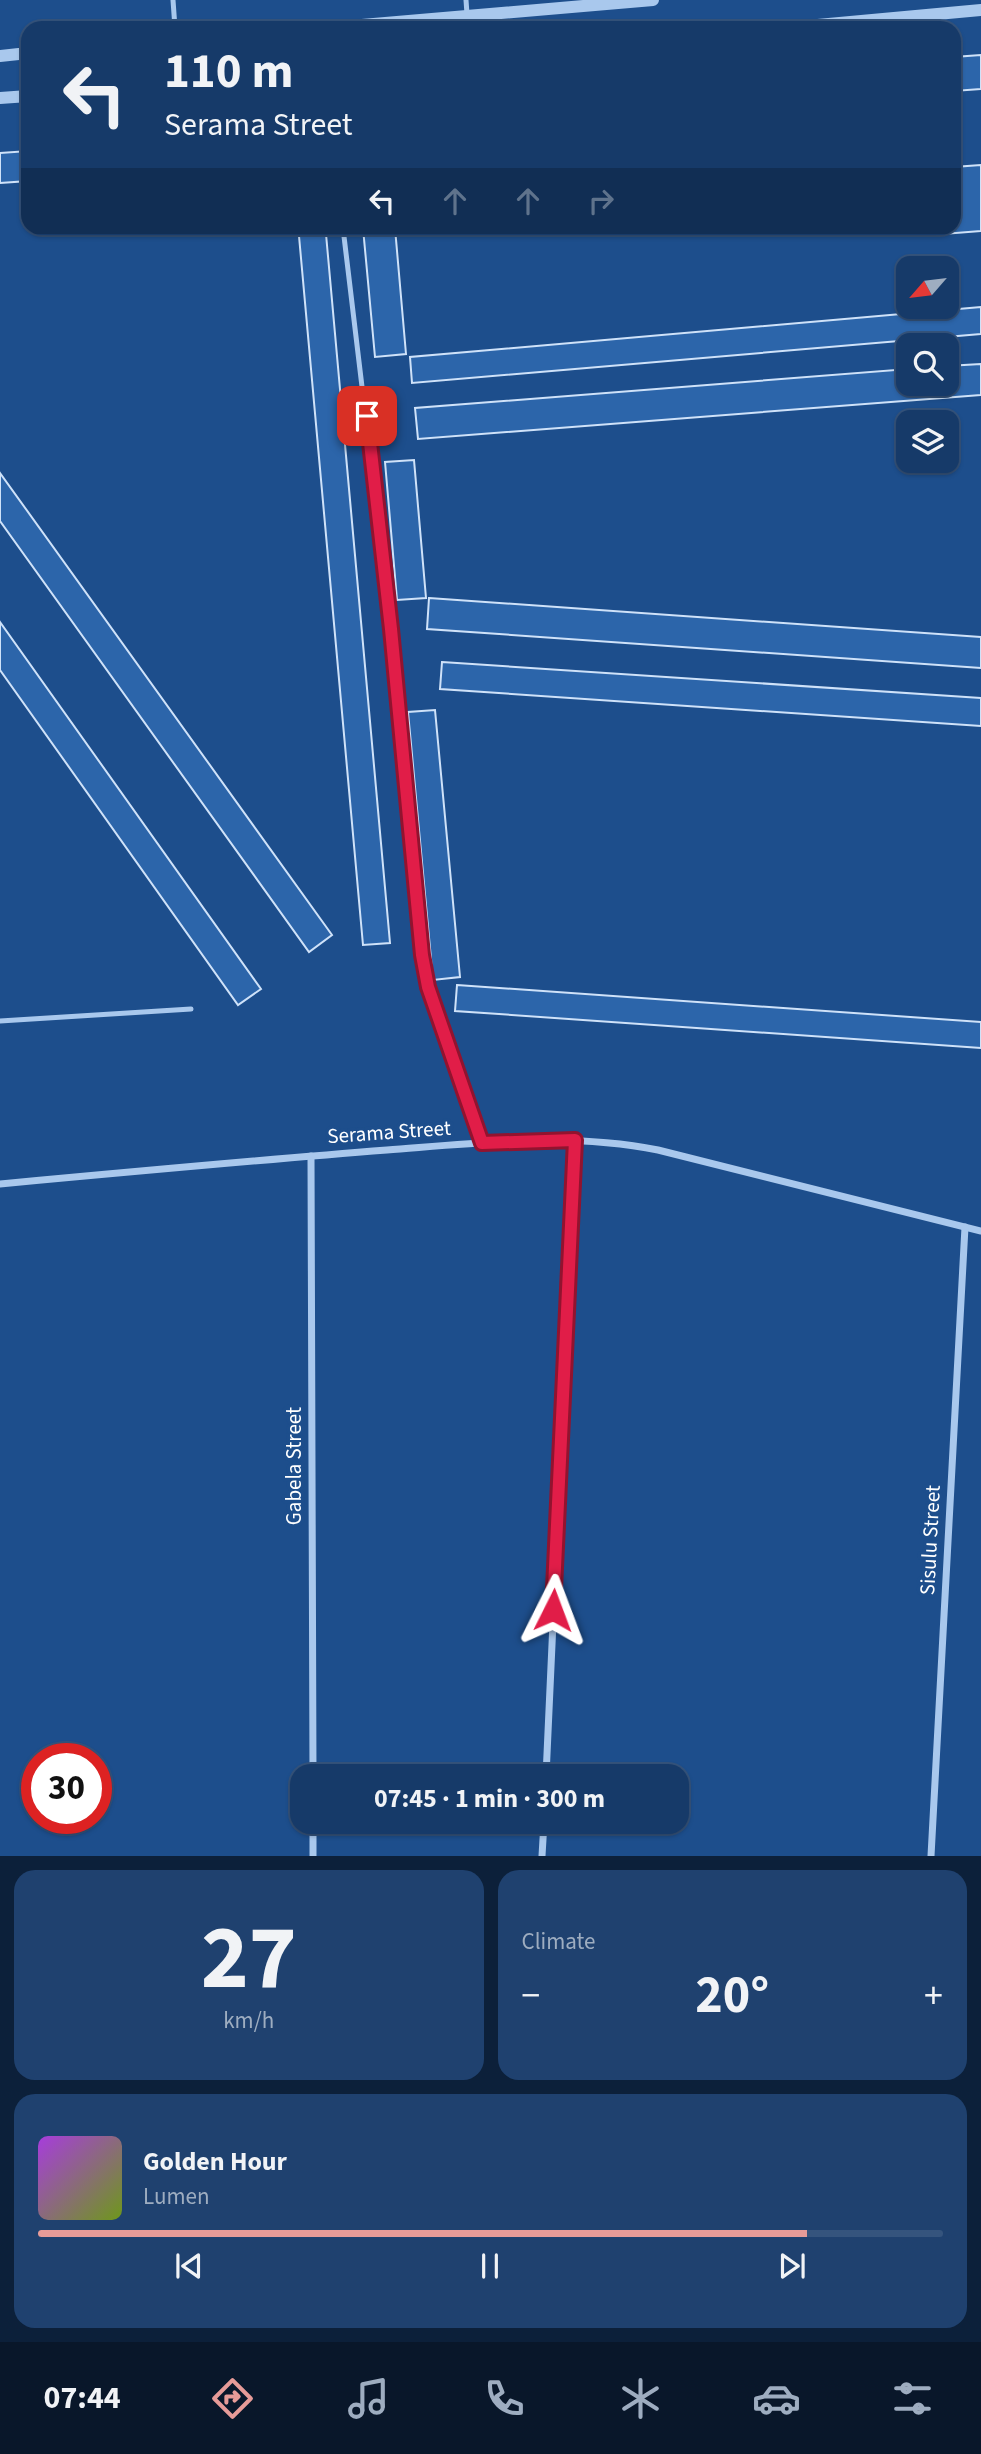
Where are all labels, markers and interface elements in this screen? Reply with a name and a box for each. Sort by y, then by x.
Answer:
text: 110 m [164,37,293,107]
icon: left [49,49,140,140]
text: Serama Street [164,102,353,148]
icon: left [363,182,401,220]
icon: ahead [436,182,474,220]
icon: ahead [509,182,547,220]
icon: right [582,182,620,220]
north arrow [896,256,959,318]
map controls [896,256,959,473]
button: search [896,333,959,396]
pin [337,386,397,446]
icon: arrive [348,397,386,435]
button: layers [896,410,959,473]
street label: Serama Street [326,1113,452,1151]
street label: Gabela Street [279,1407,309,1525]
street label: Sisulu Street [912,1484,948,1596]
position arrow [516,1573,590,1647]
speed limit sign: 30 [21,1743,112,1834]
text: 07:45 · 1 min · 300 m [374,1780,605,1817]
text: 27 [201,1894,297,2023]
text: Climate [522,1925,595,1958]
text: 20° [695,1959,769,2033]
text: − [522,1969,540,2023]
text: + [924,1969,943,2023]
text: km/h [223,2004,274,2037]
text: Golden Hour [143,2143,287,2180]
text: Lumen [143,2180,210,2213]
icon: previous [170,2247,208,2285]
icon: pause [471,2247,509,2285]
icon: next [773,2247,811,2285]
icon: directions [208,2374,257,2423]
icon: music [344,2374,393,2423]
icon: phone [480,2374,529,2423]
icon: climate [616,2374,665,2423]
icon: car [752,2374,801,2423]
icon: filters [888,2374,937,2423]
text: 07:44 [44,2375,121,2421]

